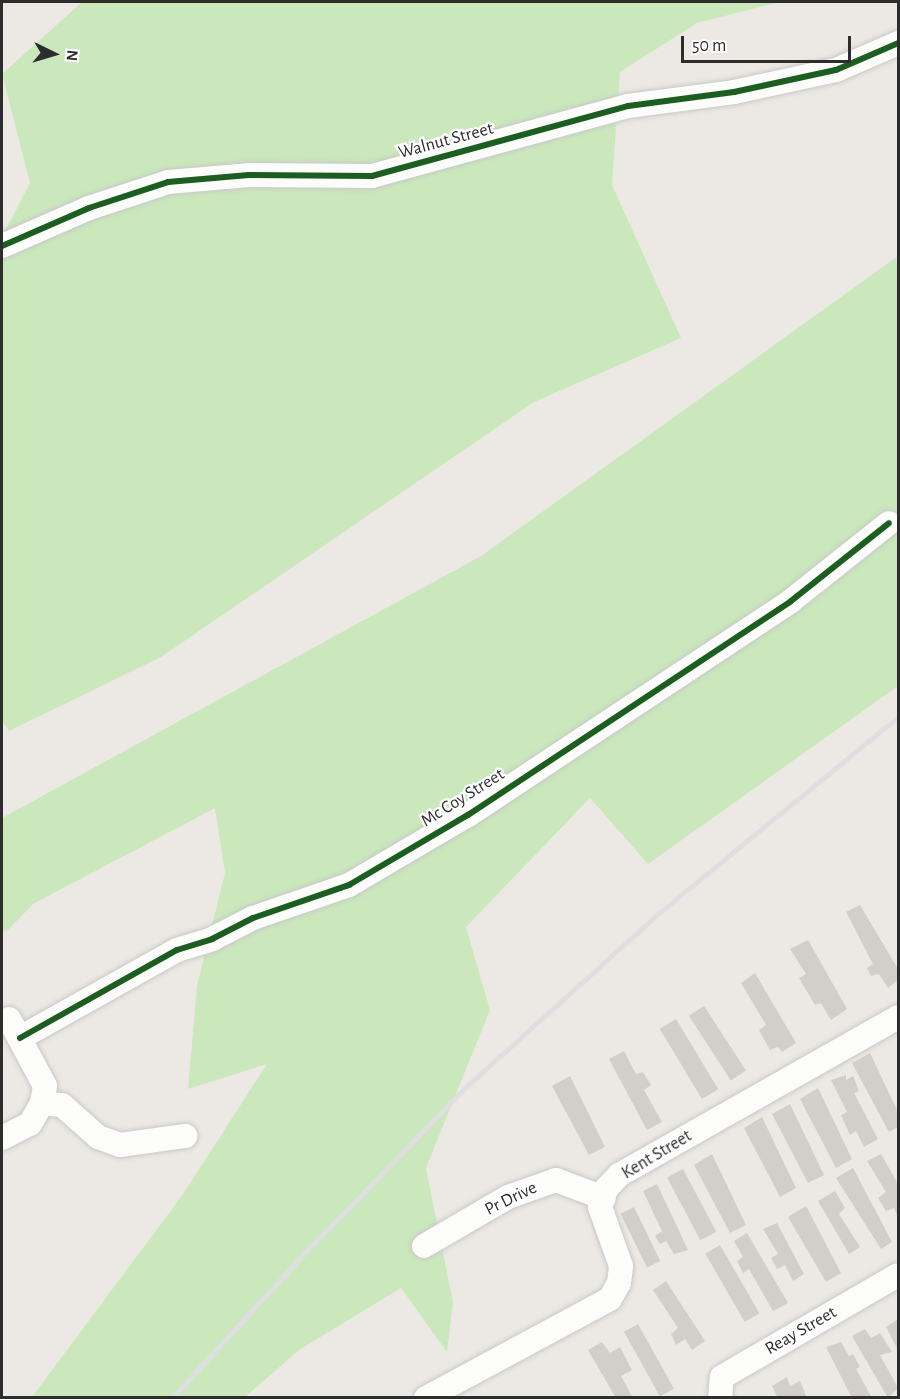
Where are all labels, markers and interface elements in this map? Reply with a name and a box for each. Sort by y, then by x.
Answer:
north arrow [24,24,84,84]
scale bar [684,24,854,62]
text: 50 m [692,37,726,55]
text: N [63,49,80,62]
street label: Walnut Street [396,118,496,164]
street label: Mc Coy Street [417,764,509,832]
street label: Kent Street [618,1126,696,1184]
street label: Pr Drive [481,1177,541,1221]
street label: Reay Street [762,1302,840,1360]

